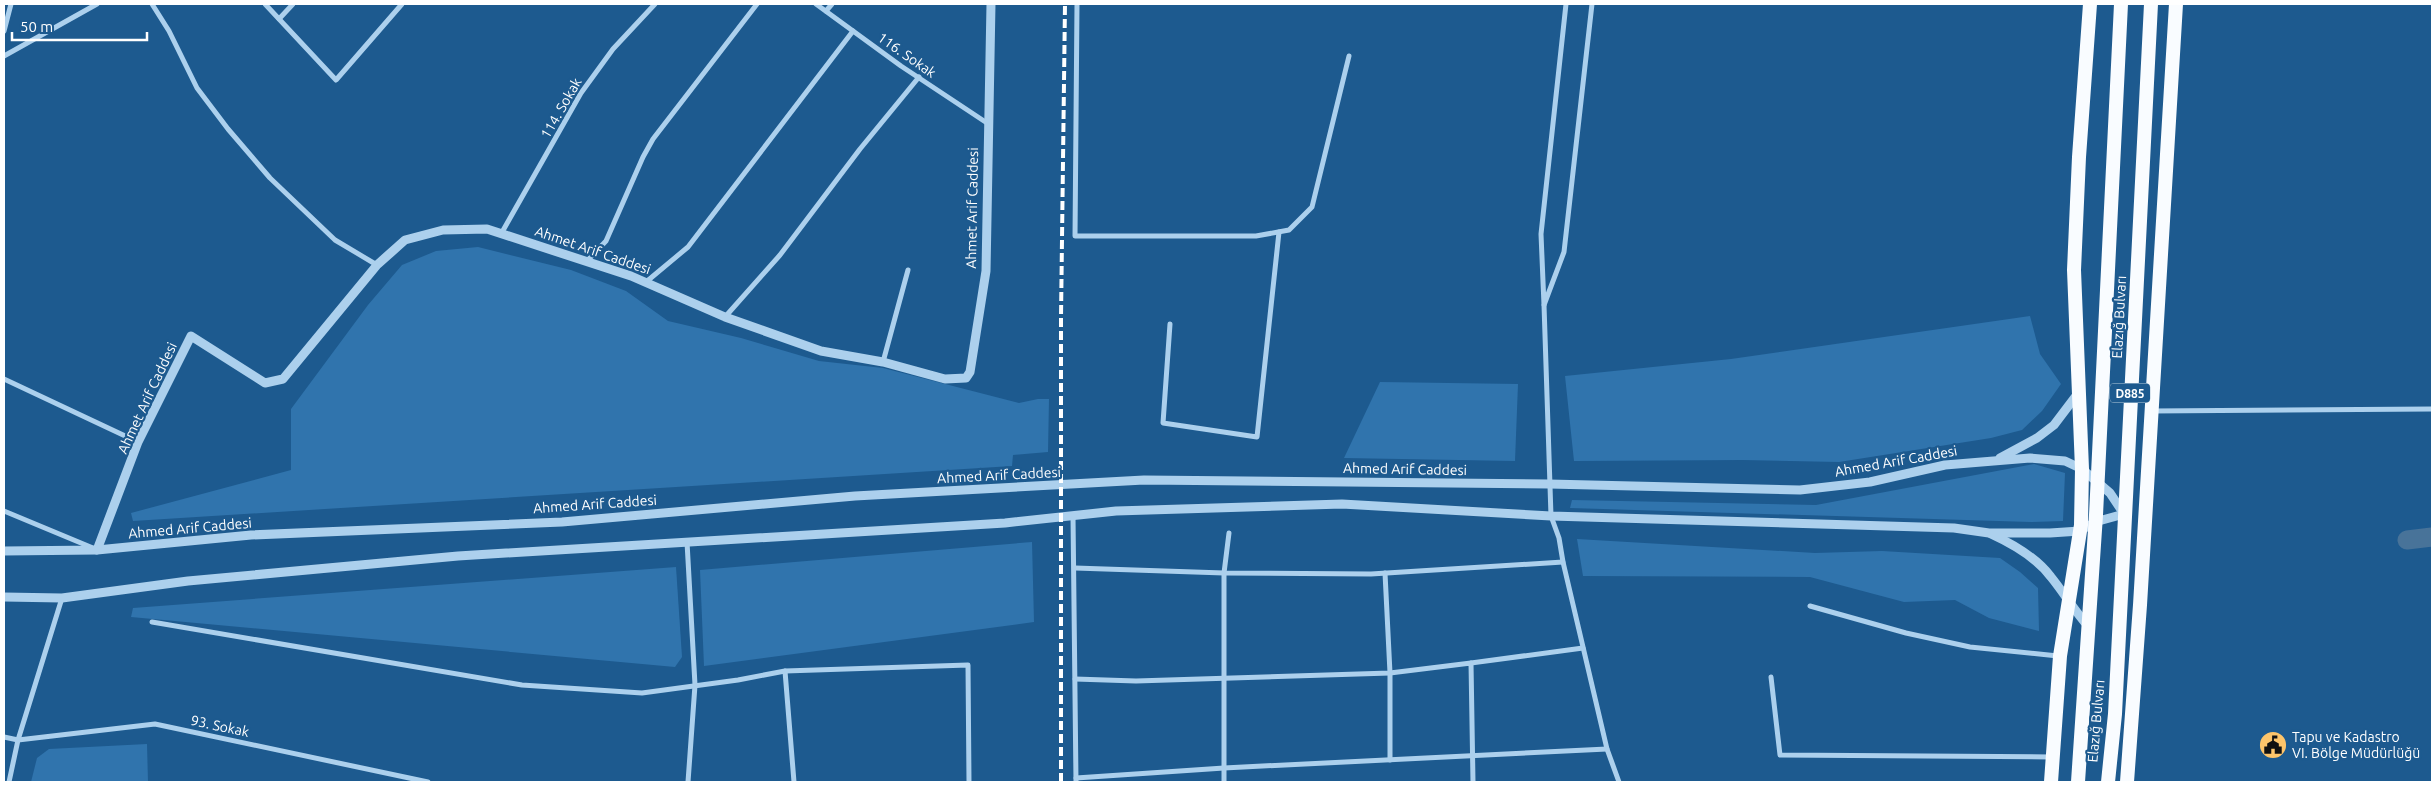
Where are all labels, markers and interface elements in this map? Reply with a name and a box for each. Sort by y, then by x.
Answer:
scale bar [12,10,148,42]
text: 50 m [20,18,53,35]
street label: 116. Sokak [875,29,939,81]
street label: 114. Sokak [537,75,585,141]
street label: Ahmet Arif Caddesi [963,147,981,269]
street label: Ahmet Arif Caddesi [533,223,653,277]
street label: Elazığ Bulvarı [2109,275,2129,359]
street label: Ahmet Arif Caddesi [114,340,180,456]
road number: D885 [2110,383,2150,402]
street label: Ahmed Arif Caddesi [1834,442,1958,480]
street label: Ahmed Arif Caddesi [1343,460,1467,478]
street label: Ahmed Arif Caddesi [937,464,1061,486]
street label: Ahmed Arif Caddesi [533,492,657,516]
street label: Ahmed Arif Caddesi [128,515,252,541]
street label: Elazığ Bulvarı [2084,679,2108,763]
street label: 93. Sokak [189,712,251,740]
place label: Tapu ve Kadastro VI. Bölge Müdürlüğü [2292,729,2420,761]
public building icon: Tapu ve Kadastro VI. Bölge Müdürlüğü [2258,730,2288,760]

